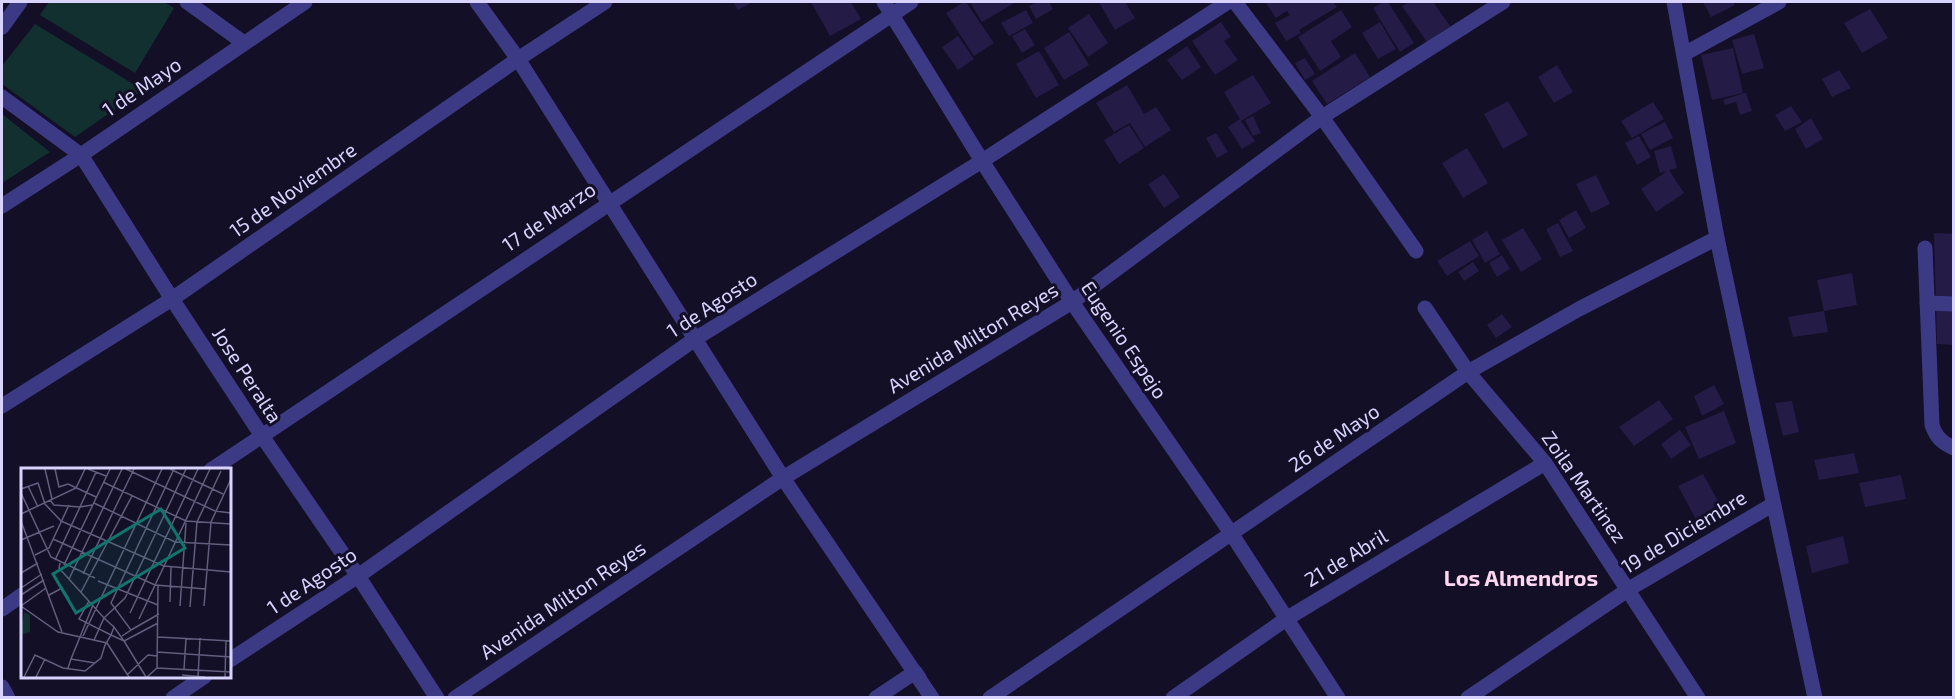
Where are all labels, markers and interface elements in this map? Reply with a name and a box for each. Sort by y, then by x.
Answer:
street label: 1 de Mayo [98,51,185,121]
street label: 15 de Noviembre [225,137,360,242]
street label: 17 de Marzo [497,176,600,256]
street label: 1 de Agosto [662,266,761,342]
street label: Eugenio Espejo [1077,276,1173,403]
street label: Avenida Milton Reyes [883,277,1062,397]
street label: Jose Peralta [208,322,288,427]
street label: 26 de Mayo [1284,398,1383,476]
street label: Zoila Martinez [1538,426,1632,547]
inset map [21,468,231,678]
street label: 19 de Diciembre [1617,484,1750,578]
street label: 21 de Abril [1300,523,1391,591]
street label: Avenida Milton Reyes [475,535,650,663]
street label: 1 de Agosto [262,542,361,619]
district label: Los Almendros [1444,564,1598,590]

